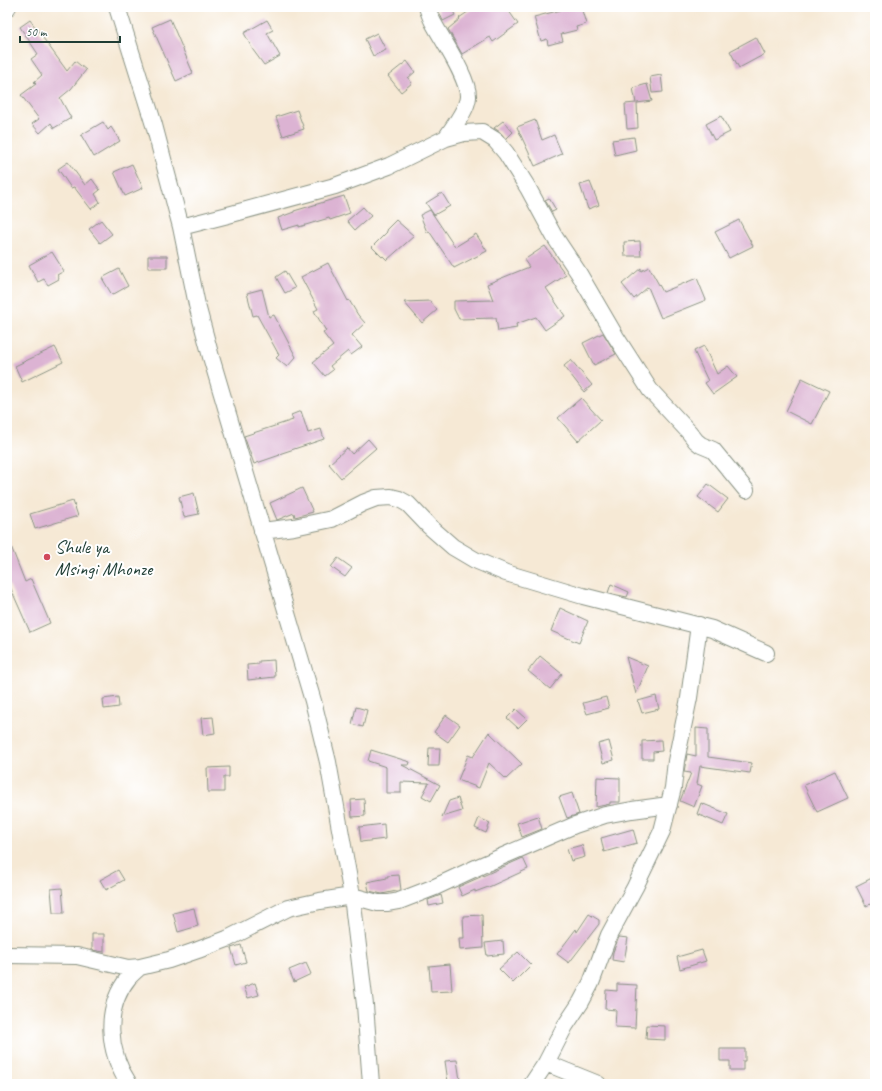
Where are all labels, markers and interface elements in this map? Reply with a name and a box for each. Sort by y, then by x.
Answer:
scale bar [20,18,120,44]
text: 50 m [26,24,48,40]
place label: Shule ya Msingi Mhonze [55,535,154,581]
marker: Shule ya Msingi Mhonze [42,552,52,562]

